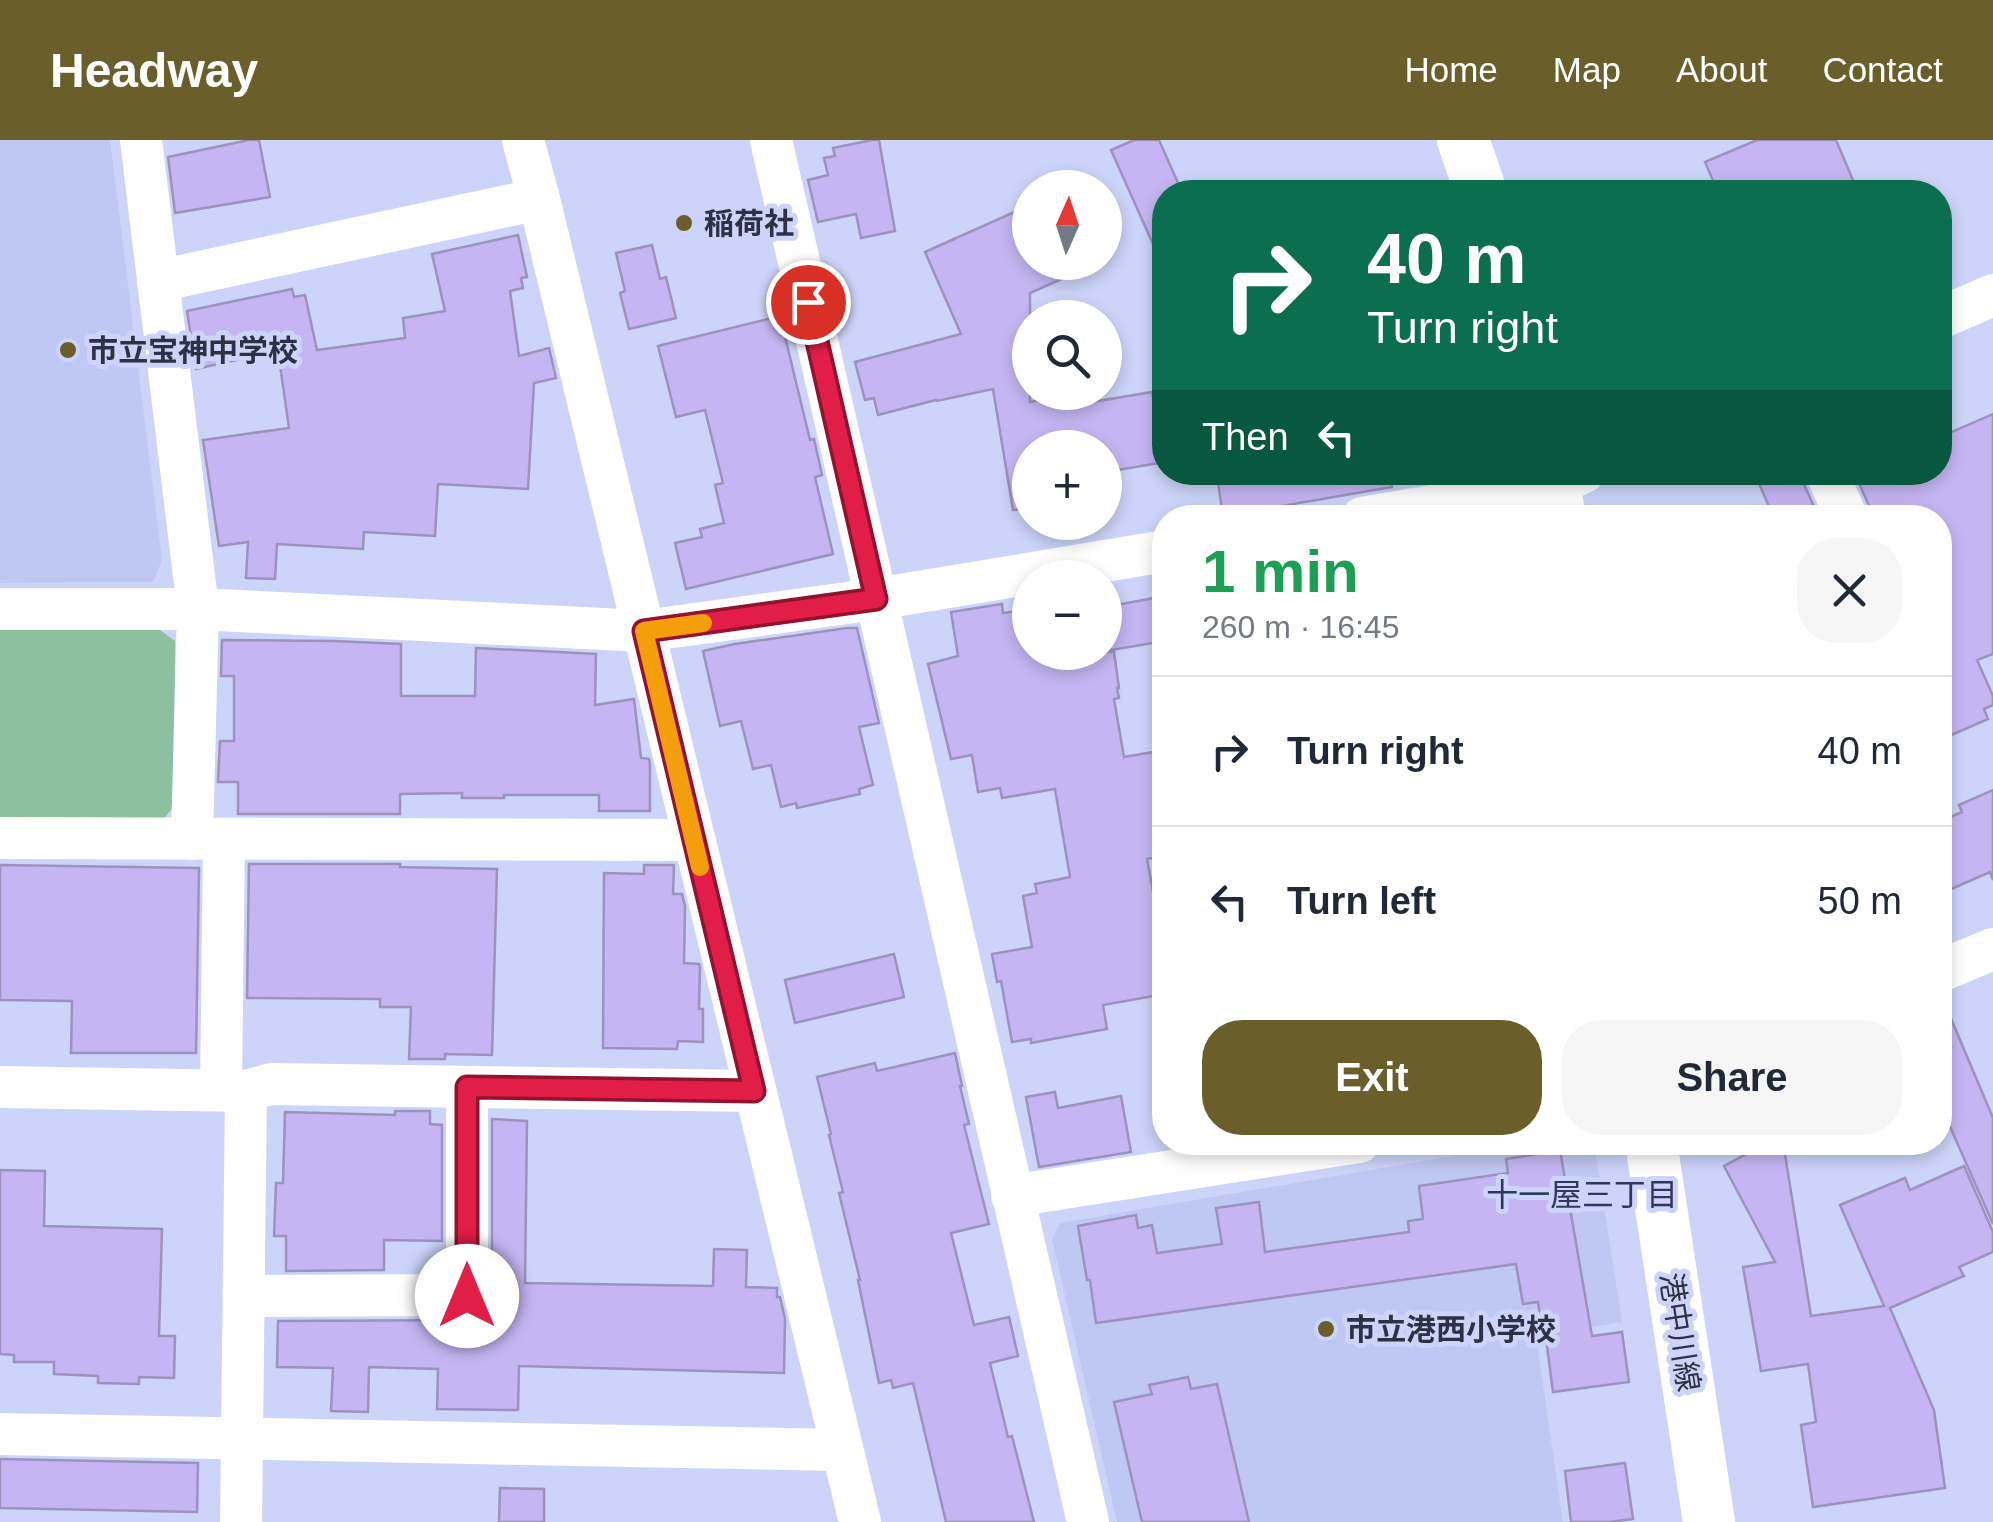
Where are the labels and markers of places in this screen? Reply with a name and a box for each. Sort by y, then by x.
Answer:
place label: 稲荷社 [704,207,794,240]
marker: 稲荷社 [673,212,695,234]
pin [766,260,851,345]
place label: 市立宝神中学校 [88,334,298,367]
marker: 市立宝神中学校 [57,339,79,361]
place label: 市立港西小学校 [1346,1313,1556,1346]
marker: 市立港西小学校 [1315,1318,1337,1340]

